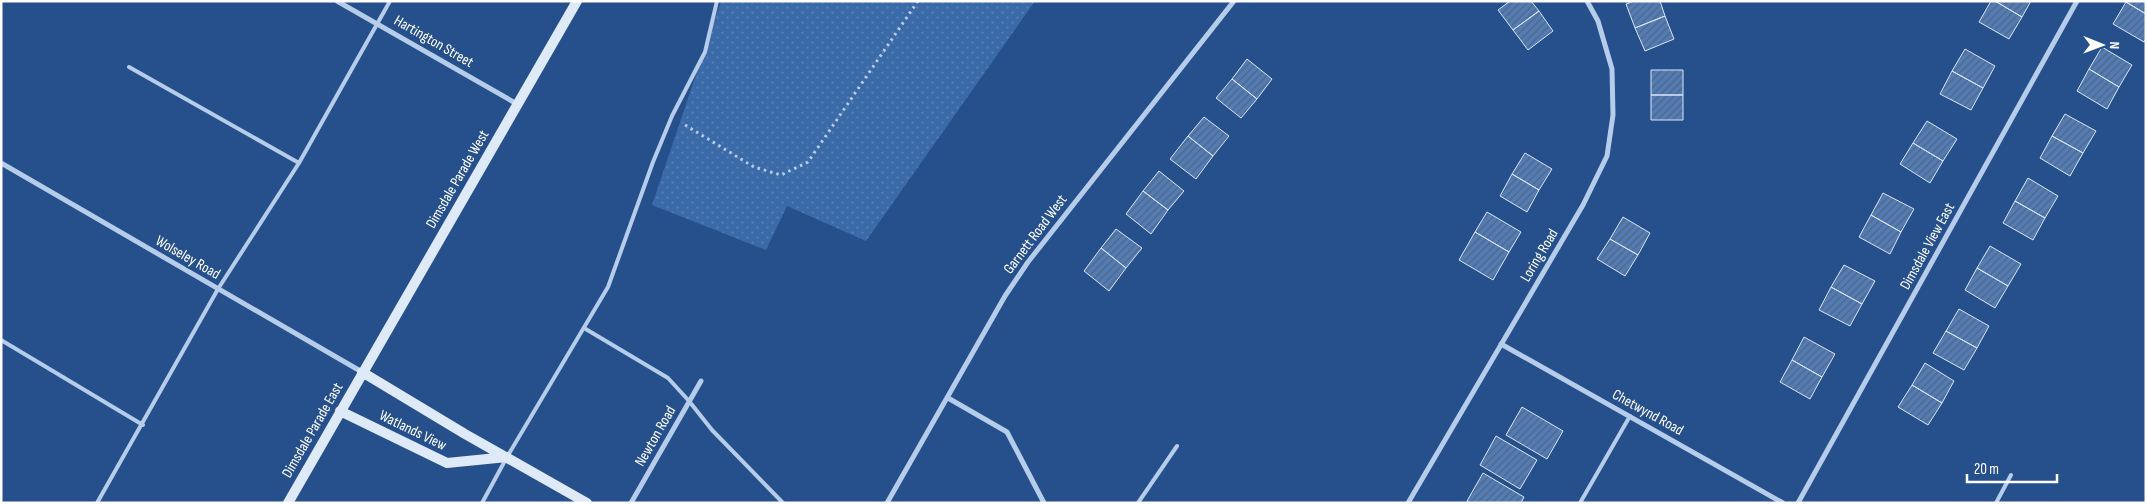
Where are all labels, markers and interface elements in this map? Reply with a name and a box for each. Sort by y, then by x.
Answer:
street label: Hartington Street [391,11,477,72]
north arrow [2077,20,2127,70]
text: N [2106,41,2123,49]
street label: Dimsdale Parade West [422,126,493,232]
street label: Garnett Road West [999,191,1072,278]
street label: Dimsdale View East [1896,199,1959,293]
street label: Loring Road [1516,225,1563,285]
street label: Wolseley Road [152,231,224,284]
street label: Dimsdale Parade East [278,379,348,481]
street label: Chetwynd Road [1609,385,1687,440]
street label: Newton Road [631,403,680,470]
street label: Watlands View [376,406,450,455]
scale bar [1967,452,2057,484]
text: 20 m [1974,460,1999,479]

